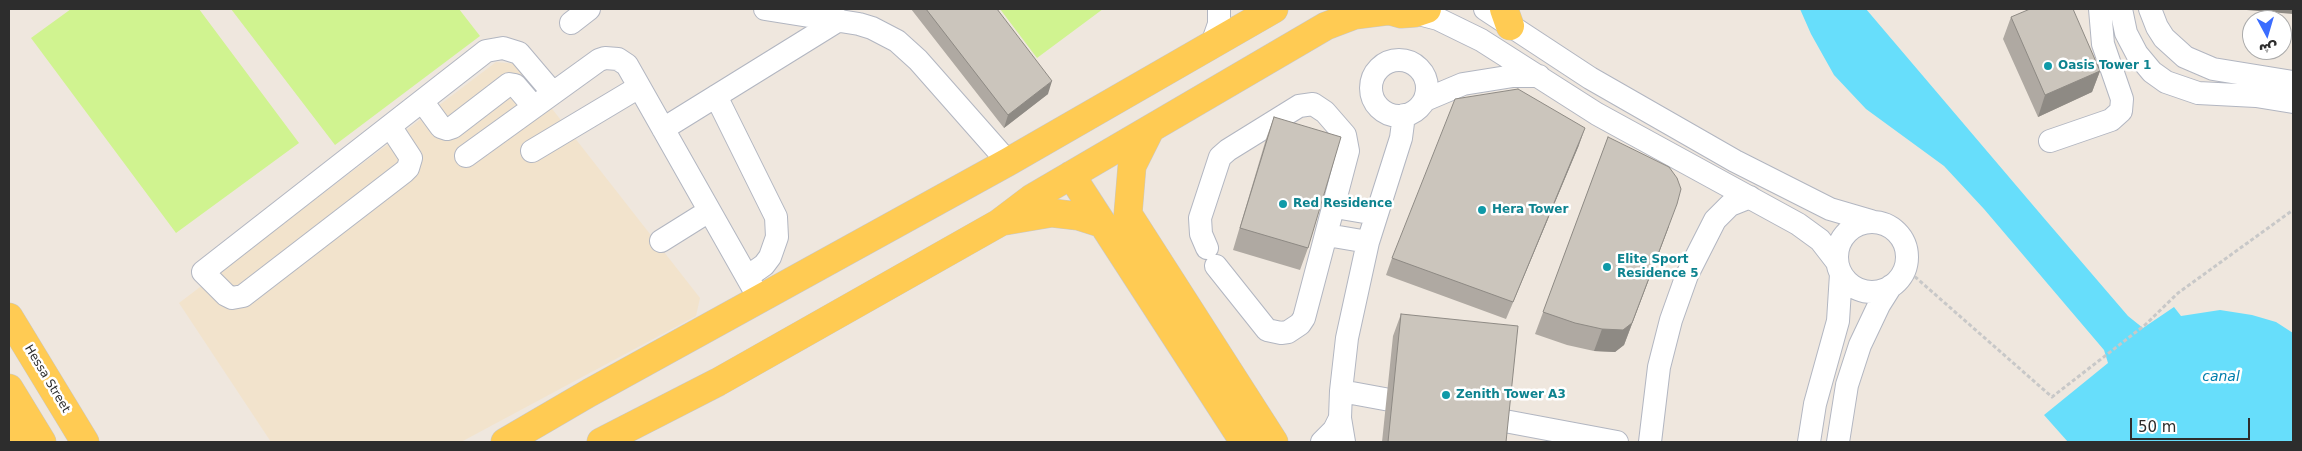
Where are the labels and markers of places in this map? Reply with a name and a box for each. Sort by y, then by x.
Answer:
place label: Oasis Tower 1 [2058,59,2151,73]
marker: Oasis Tower 1 [2042,60,2054,72]
place label: Red Residence [1293,197,1392,211]
marker: Red Residence [1277,198,1289,210]
place label: Hera Tower [1492,203,1568,217]
marker: Hera Tower [1476,204,1488,216]
place label: Elite Sport Residence 5 [1617,253,1699,281]
marker: Elite Sport Residence 5 [1601,261,1613,273]
place label: Zenith Tower A3 [1456,388,1566,402]
marker: Zenith Tower A3 [1440,389,1452,401]

